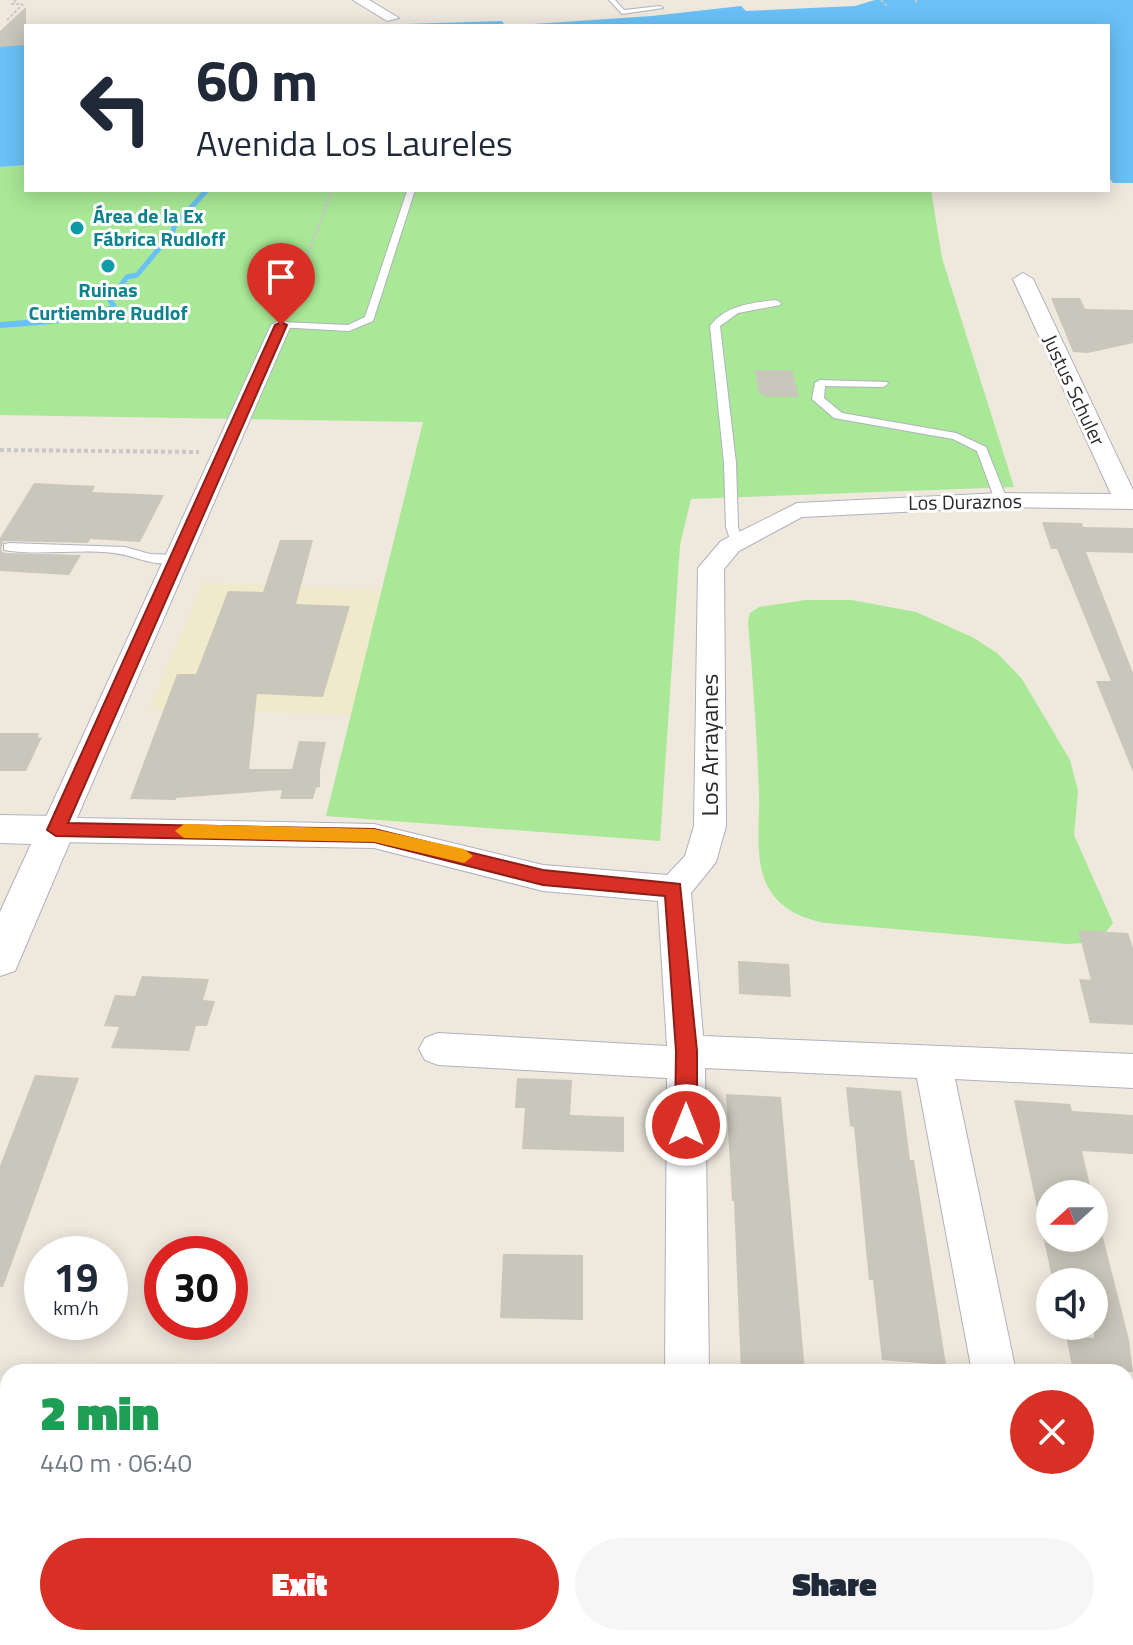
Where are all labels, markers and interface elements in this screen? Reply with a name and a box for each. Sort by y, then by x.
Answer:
text: 60 m [196,38,318,123]
icon: left [64,56,168,160]
text: Avenida Los Laureles [196,115,513,170]
place label: Área de la Ex Fábrica Rudloff [93,200,225,254]
marker: Área de la Ex Fábrica Rudloff [68,219,86,237]
pin [247,243,315,325]
icon: arrive [259,255,303,299]
marker: Ruinas Curtiembre Rudlof [99,257,117,275]
place label: Ruinas Curtiembre Rudlof [28,274,188,328]
street label: Justus Schuler [1035,329,1114,451]
street label: Los Duraznos [908,485,1022,518]
street label: Los Arrayanes [691,674,727,816]
position arrow [644,1083,728,1167]
north arrow [1036,1180,1108,1252]
map controls [1036,1180,1108,1340]
speed limit sign: 30 [144,1236,248,1340]
text: 19 [54,1247,98,1308]
button: sound [1036,1268,1108,1340]
text: km/h [53,1292,99,1323]
text: 2 min [40,1376,159,1449]
button: close [1010,1390,1094,1474]
text: 440 m · 06:40 [40,1443,192,1482]
button: Exit [40,1538,559,1630]
button: Share [575,1538,1094,1630]

